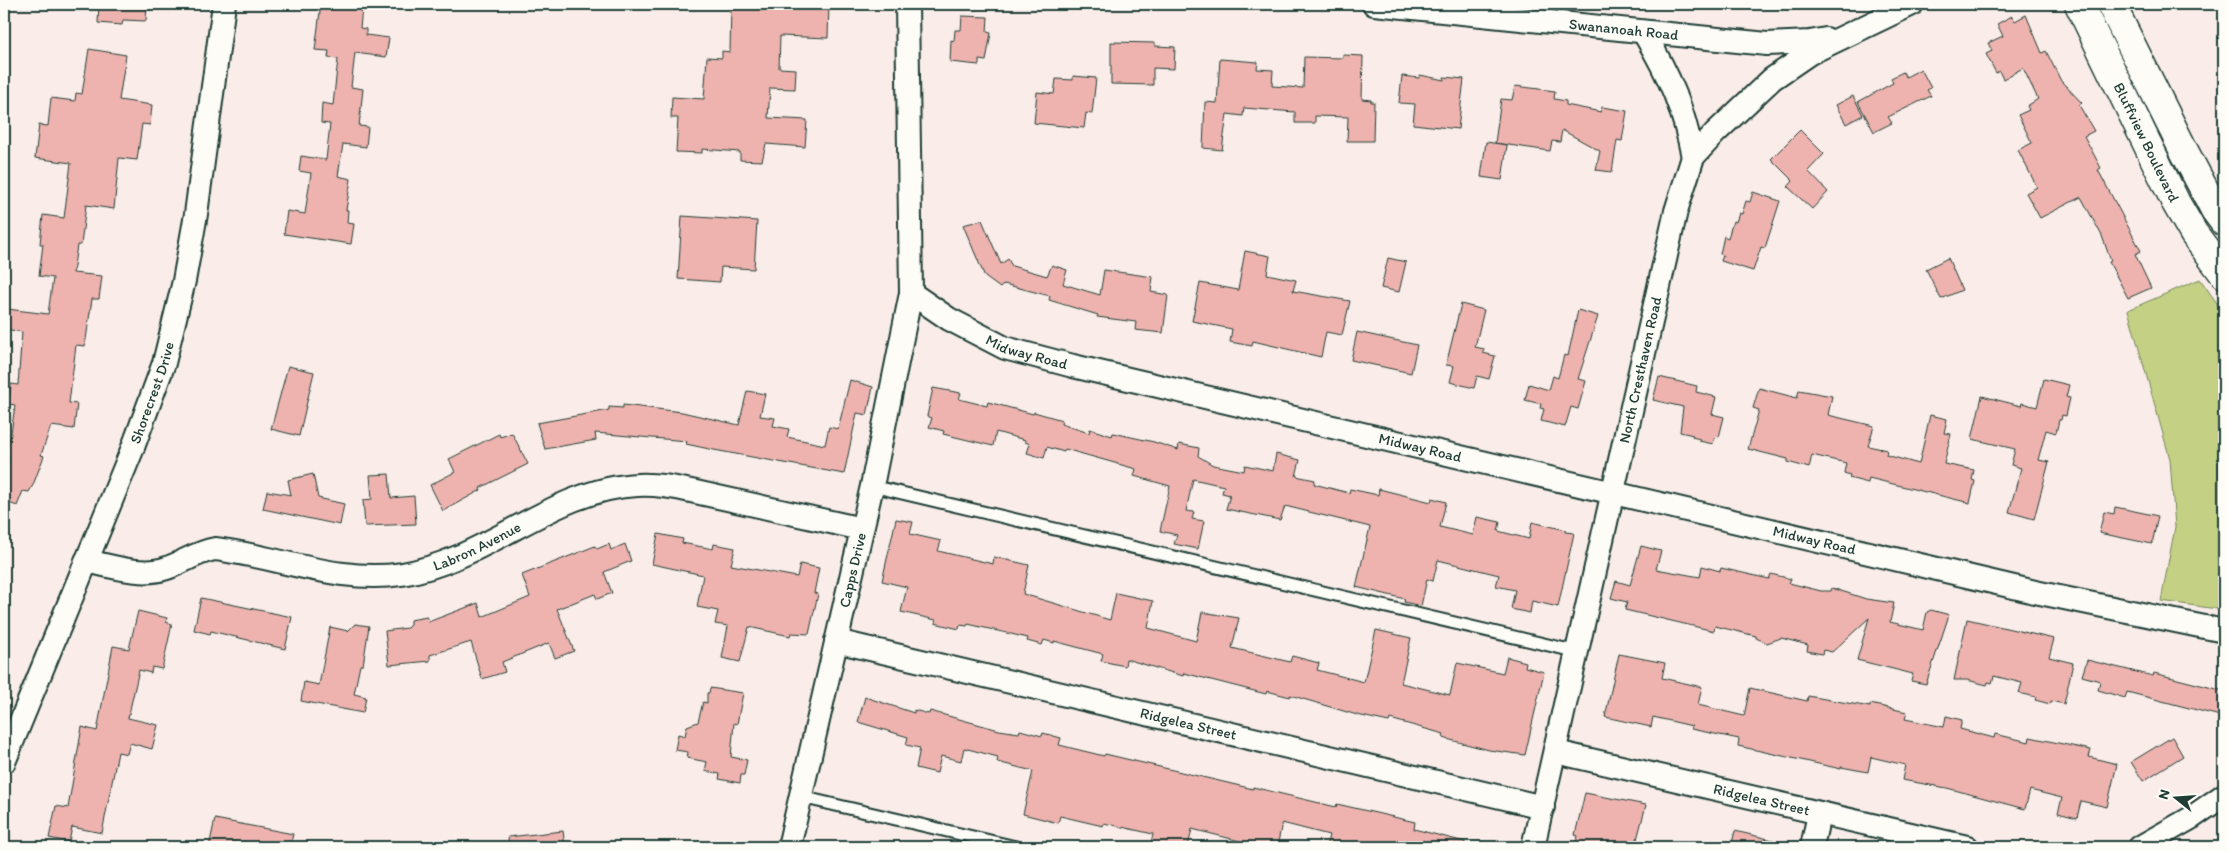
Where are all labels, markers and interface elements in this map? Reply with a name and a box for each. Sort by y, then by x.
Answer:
street label: Swananoah Road [1568,15,1679,44]
street label: Bluffview Boulevard [2110,80,2184,206]
street label: North Cresthaven Road [1615,294,1666,445]
street label: Midway Road [983,331,1070,373]
street label: Shorecrest Drive [126,340,178,446]
street label: Midway Road [1377,429,1464,466]
street label: Labron Avenue [431,518,524,575]
street label: Midway Road [1771,522,1858,559]
street label: Capps Drive [835,531,870,609]
street label: Ridgelea Street [1138,704,1239,744]
north arrow [2150,774,2200,824]
street label: Ridgelea Street [1712,780,1812,819]
text: N [2155,787,2174,801]

